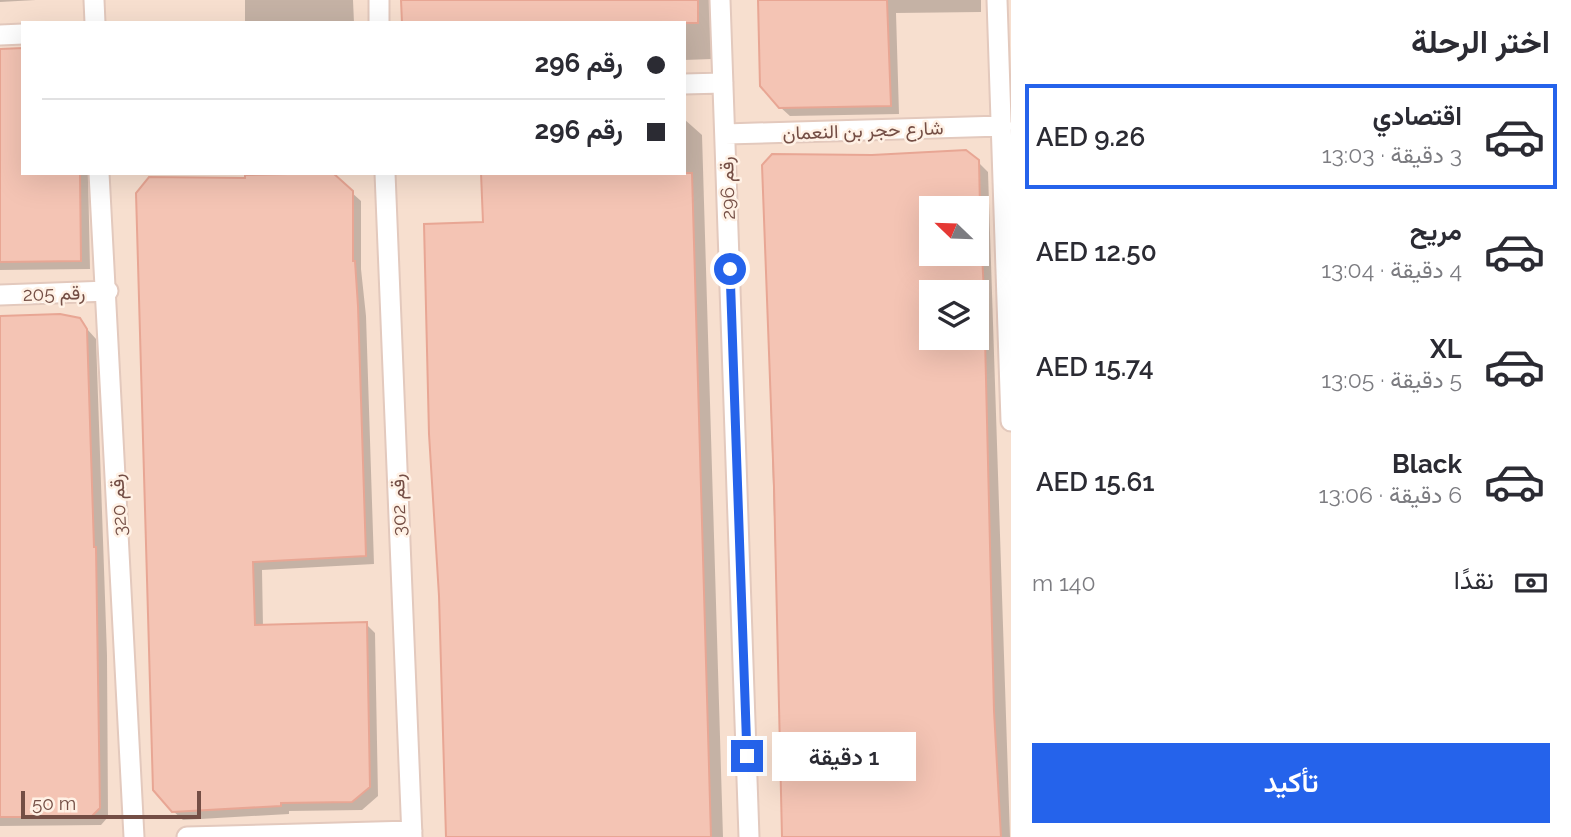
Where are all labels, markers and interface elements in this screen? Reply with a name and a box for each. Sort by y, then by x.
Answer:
text: اختر الرحلة [1411,23,1550,60]
text: رقم 296 [534,48,623,78]
text: اقتصادي [1373,101,1462,131]
icon: car [1483,105,1546,168]
text: رقم 296 [534,115,623,145]
street label: شارع حجر بن النعمان [782,116,944,146]
text: AED 9.26 [1036,122,1145,152]
text: 3 دقيقة · 13:03 [1322,141,1462,168]
street label: رقم 296 [715,156,741,220]
north arrow [919,196,989,266]
map controls [919,196,989,350]
text: مريح [1410,216,1462,246]
icon: car [1483,220,1546,283]
text: AED 12.50 [1036,237,1157,267]
route start [714,253,746,285]
text: 4 دقيقة · 13:04 [1321,256,1462,283]
button: layers [919,280,989,350]
street label: رقم 205 [22,281,86,307]
text: XL [1430,334,1462,364]
icon: car [1483,335,1546,398]
text: AED 15.74 [1036,352,1154,382]
text: 5 دقيقة · 13:05 [1321,366,1462,393]
text: Black [1392,449,1462,479]
icon: car [1483,450,1546,513]
text: AED 15.61 [1036,467,1154,497]
street label: رقم 320 [105,473,133,537]
street label: رقم 302 [386,473,412,537]
text: 6 دقيقة · 13:06 [1319,481,1462,508]
icon: cash [1512,564,1550,602]
text: نقدًا [1454,565,1494,595]
text: 140 m [1032,569,1096,596]
callout: 1 دقيقة [772,732,915,780]
route end [731,740,763,772]
text: 1 دقيقة [809,743,879,770]
button: تأكيد [1032,743,1550,823]
scale bar [21,788,201,820]
text: 50 m [32,792,76,814]

